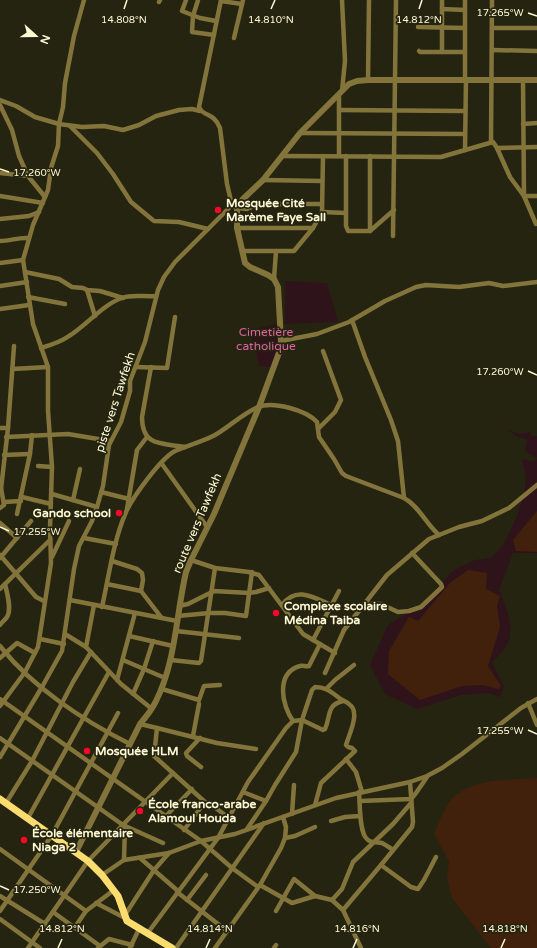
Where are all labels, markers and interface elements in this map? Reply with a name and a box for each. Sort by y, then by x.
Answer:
text: 17.265°W [476,7,524,19]
text: 14.808°N [101,14,147,26]
text: 14.810°N [248,14,294,26]
text: 14.812°N [396,14,442,26]
north arrow [16,16,56,56]
text: N [37,33,53,46]
text: 17.260°W [13,167,61,179]
place label: Mosquée Cité Marème Faye Sall [226,196,326,225]
marker: Mosquée Cité Marème Faye Sall [213,205,223,215]
park label: Cimetière catholique [236,325,296,353]
street label: piste vers Tawfekh [92,350,138,454]
text: 17.260°W [476,366,524,378]
street label: route vers Tawfekh [170,471,224,575]
place label: Gando school [33,506,111,520]
marker: Gando school [114,508,124,518]
text: 17.255°W [13,526,61,538]
place label: Complexe scolaire Médina Taiba [284,599,388,627]
marker: Complexe scolaire Médina Taiba [271,608,281,618]
text: 17.255°W [476,725,524,737]
place label: Mosquée HLM [95,744,179,759]
marker: Mosquée HLM [82,746,92,756]
place label: École franco-arabe Alamoul Houda [148,797,256,825]
marker: École franco-arabe Alamoul Houda [135,806,145,816]
place label: École élémentaire Niaga 2 [32,826,133,855]
marker: École élémentaire Niaga 2 [19,835,29,845]
text: 17.250°W [13,884,61,896]
text: 14.812°N [39,923,85,935]
text: 14.814°N [187,923,233,935]
text: 14.816°N [334,923,380,935]
text: 14.818°N [482,923,528,935]

